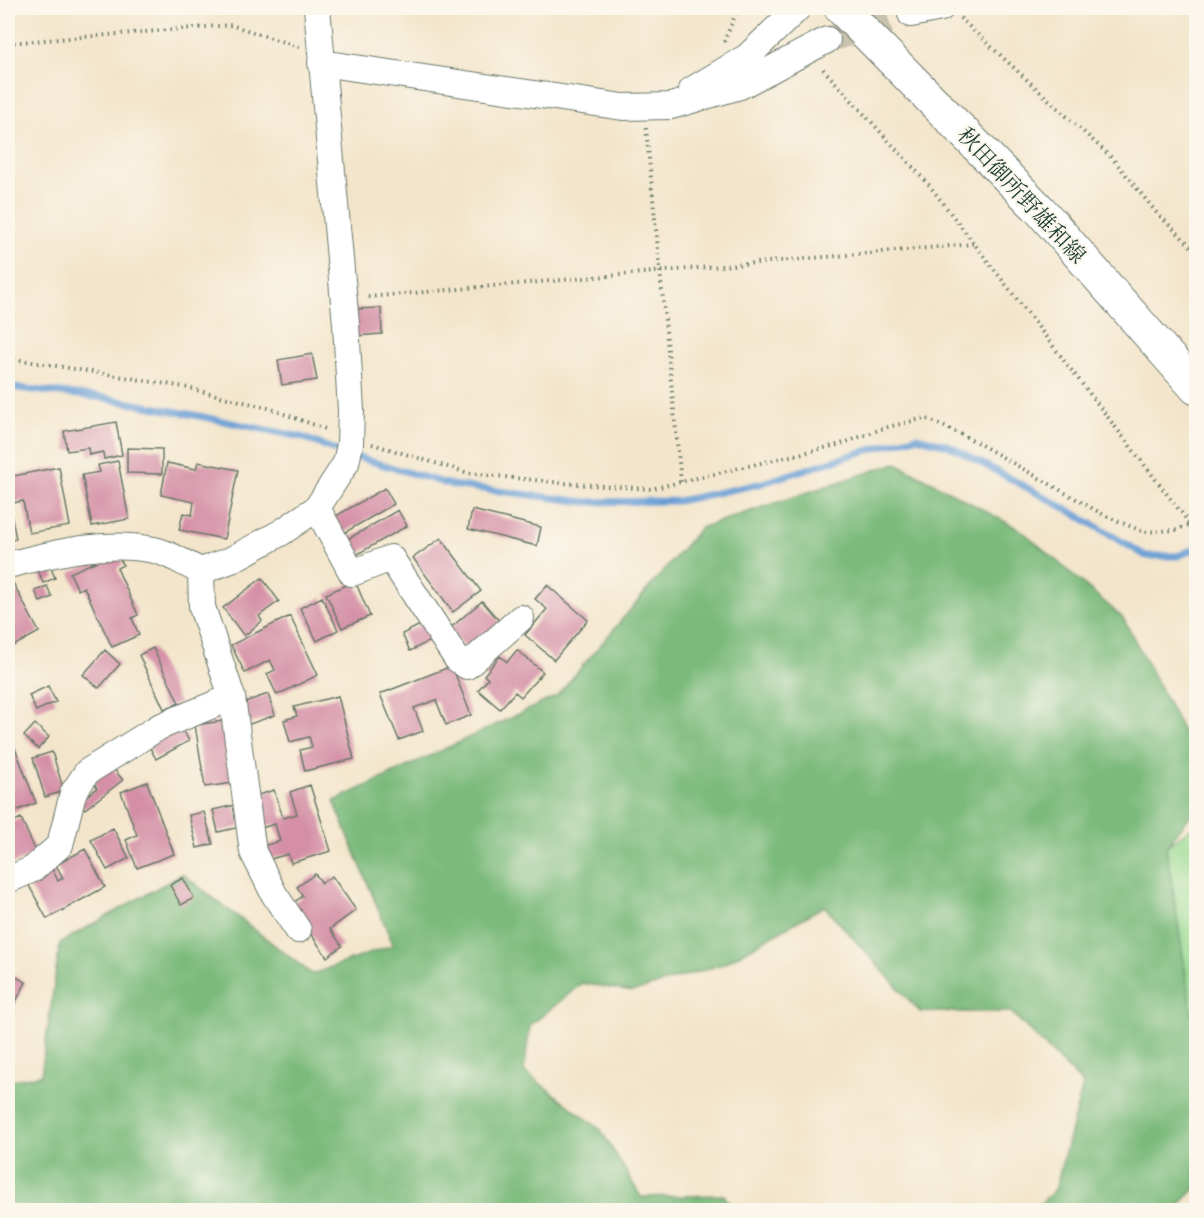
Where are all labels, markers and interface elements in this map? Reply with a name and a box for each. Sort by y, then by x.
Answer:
street label: 秋田御所野雄和線 [951,121,1092,270]

